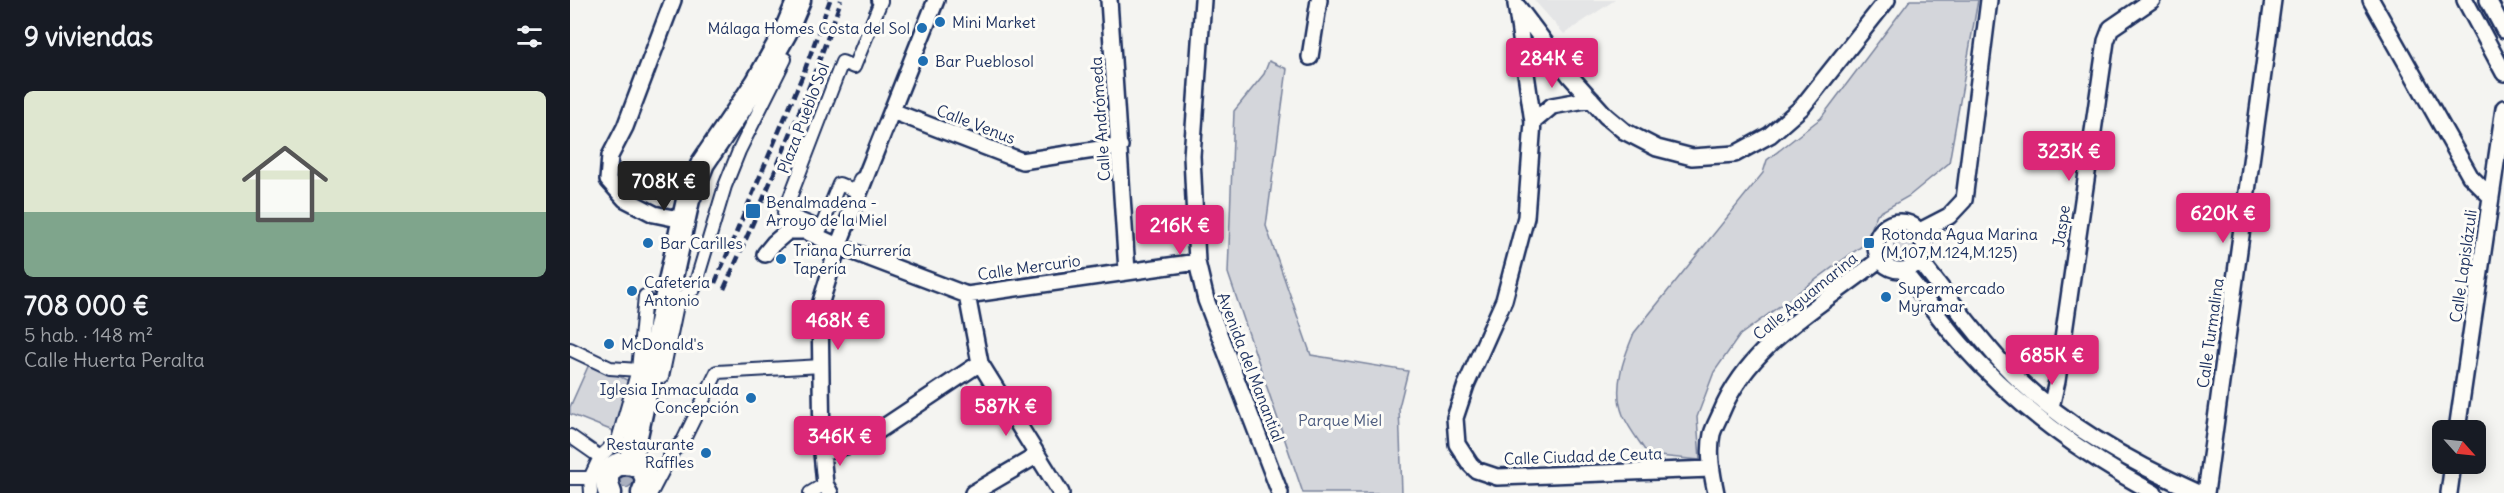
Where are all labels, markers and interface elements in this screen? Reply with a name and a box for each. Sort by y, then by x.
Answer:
place label: Mini Market [952,12,1036,32]
marker: Mini Market [933,15,947,29]
place label: Málaga Homes Costa del Sol [707,18,910,38]
text: 9 viviendas [24,20,153,53]
icon: filters [513,20,546,53]
marker: Málaga Homes Costa del Sol [915,21,929,35]
pin: 284K € [1503,38,1601,89]
text: 284K € [1520,45,1584,70]
place label: Bar Pueblosol [935,51,1034,71]
marker: Bar Pueblosol [916,54,930,68]
street label: Calle Andrómeda [1086,56,1114,182]
street label: Plaza Pueblo Sol [773,60,833,176]
street label: Calle Venus [934,100,1018,148]
icon: home [231,130,339,238]
pin: 323K € [2020,131,2118,182]
text: 323K € [2037,138,2101,163]
pin: 708K € [615,161,713,212]
text: 708K € [632,168,696,193]
place label: Benalmadena - Arroyo de la Miel [766,192,887,230]
pin: 620K € [2174,193,2272,244]
text: 620K € [2190,200,2256,225]
marker: Benalmadena - Arroyo de la Miel [744,202,762,220]
street label: Jaspe [2048,204,2074,248]
pin: 216K € [1131,205,1229,256]
street label: Calle Lapislázuli [2445,208,2481,324]
text: 216K € [1150,212,1210,237]
place label: Rotonda Agua Marina (M.107,M.124,M.125) [1881,224,2038,262]
place label: Bar Carilles [660,233,743,253]
marker: Bar Carilles [641,236,655,250]
marker: Rotonda Agua Marina (M.107,M.124,M.125) [1862,236,1876,250]
place label: Triana Churrería Tapería [793,240,911,278]
street label: Calle Aguamarina [1749,248,1861,344]
street label: Calle Mercurio [976,250,1082,284]
marker: Triana Churrería Tapería [774,252,788,266]
place label: Cafetería Antonio [644,272,710,310]
street label: Calle Turmalina [2192,277,2228,389]
place label: Supermercado Myramar [1898,278,2005,316]
marker: Cafetería Antonio [625,284,639,298]
text: 708 000 € [24,289,149,322]
street label: Avenida del Manantial [1213,290,1289,444]
marker: Supermercado Myramar [1879,290,1893,304]
pin: 468K € [789,300,887,351]
text: 468K € [806,307,870,332]
text: 5 hab. · 148 m² [24,322,153,347]
place label: McDonald's [621,334,704,354]
pin: 685K € [2003,335,2101,386]
marker: McDonald's [602,337,616,351]
text: 685K € [2020,342,2084,367]
text: Calle Huerta Peralta [24,347,205,372]
place label: Iglesia Inmaculada Concepción [599,379,739,417]
pin: 587K € [957,386,1055,437]
marker: Iglesia Inmaculada Concepción [744,391,758,405]
text: 587K € [975,393,1037,418]
park label: Parque Miel [1298,410,1382,430]
pin: 346K € [791,416,889,467]
north arrow [2432,420,2486,474]
map controls [2432,420,2486,474]
text: 346K € [808,423,872,448]
place label: Restaurante Raffles [606,434,694,472]
street label: Calle Ciudad de Ceuta [1503,443,1663,469]
marker: Restaurante Raffles [699,446,713,460]

